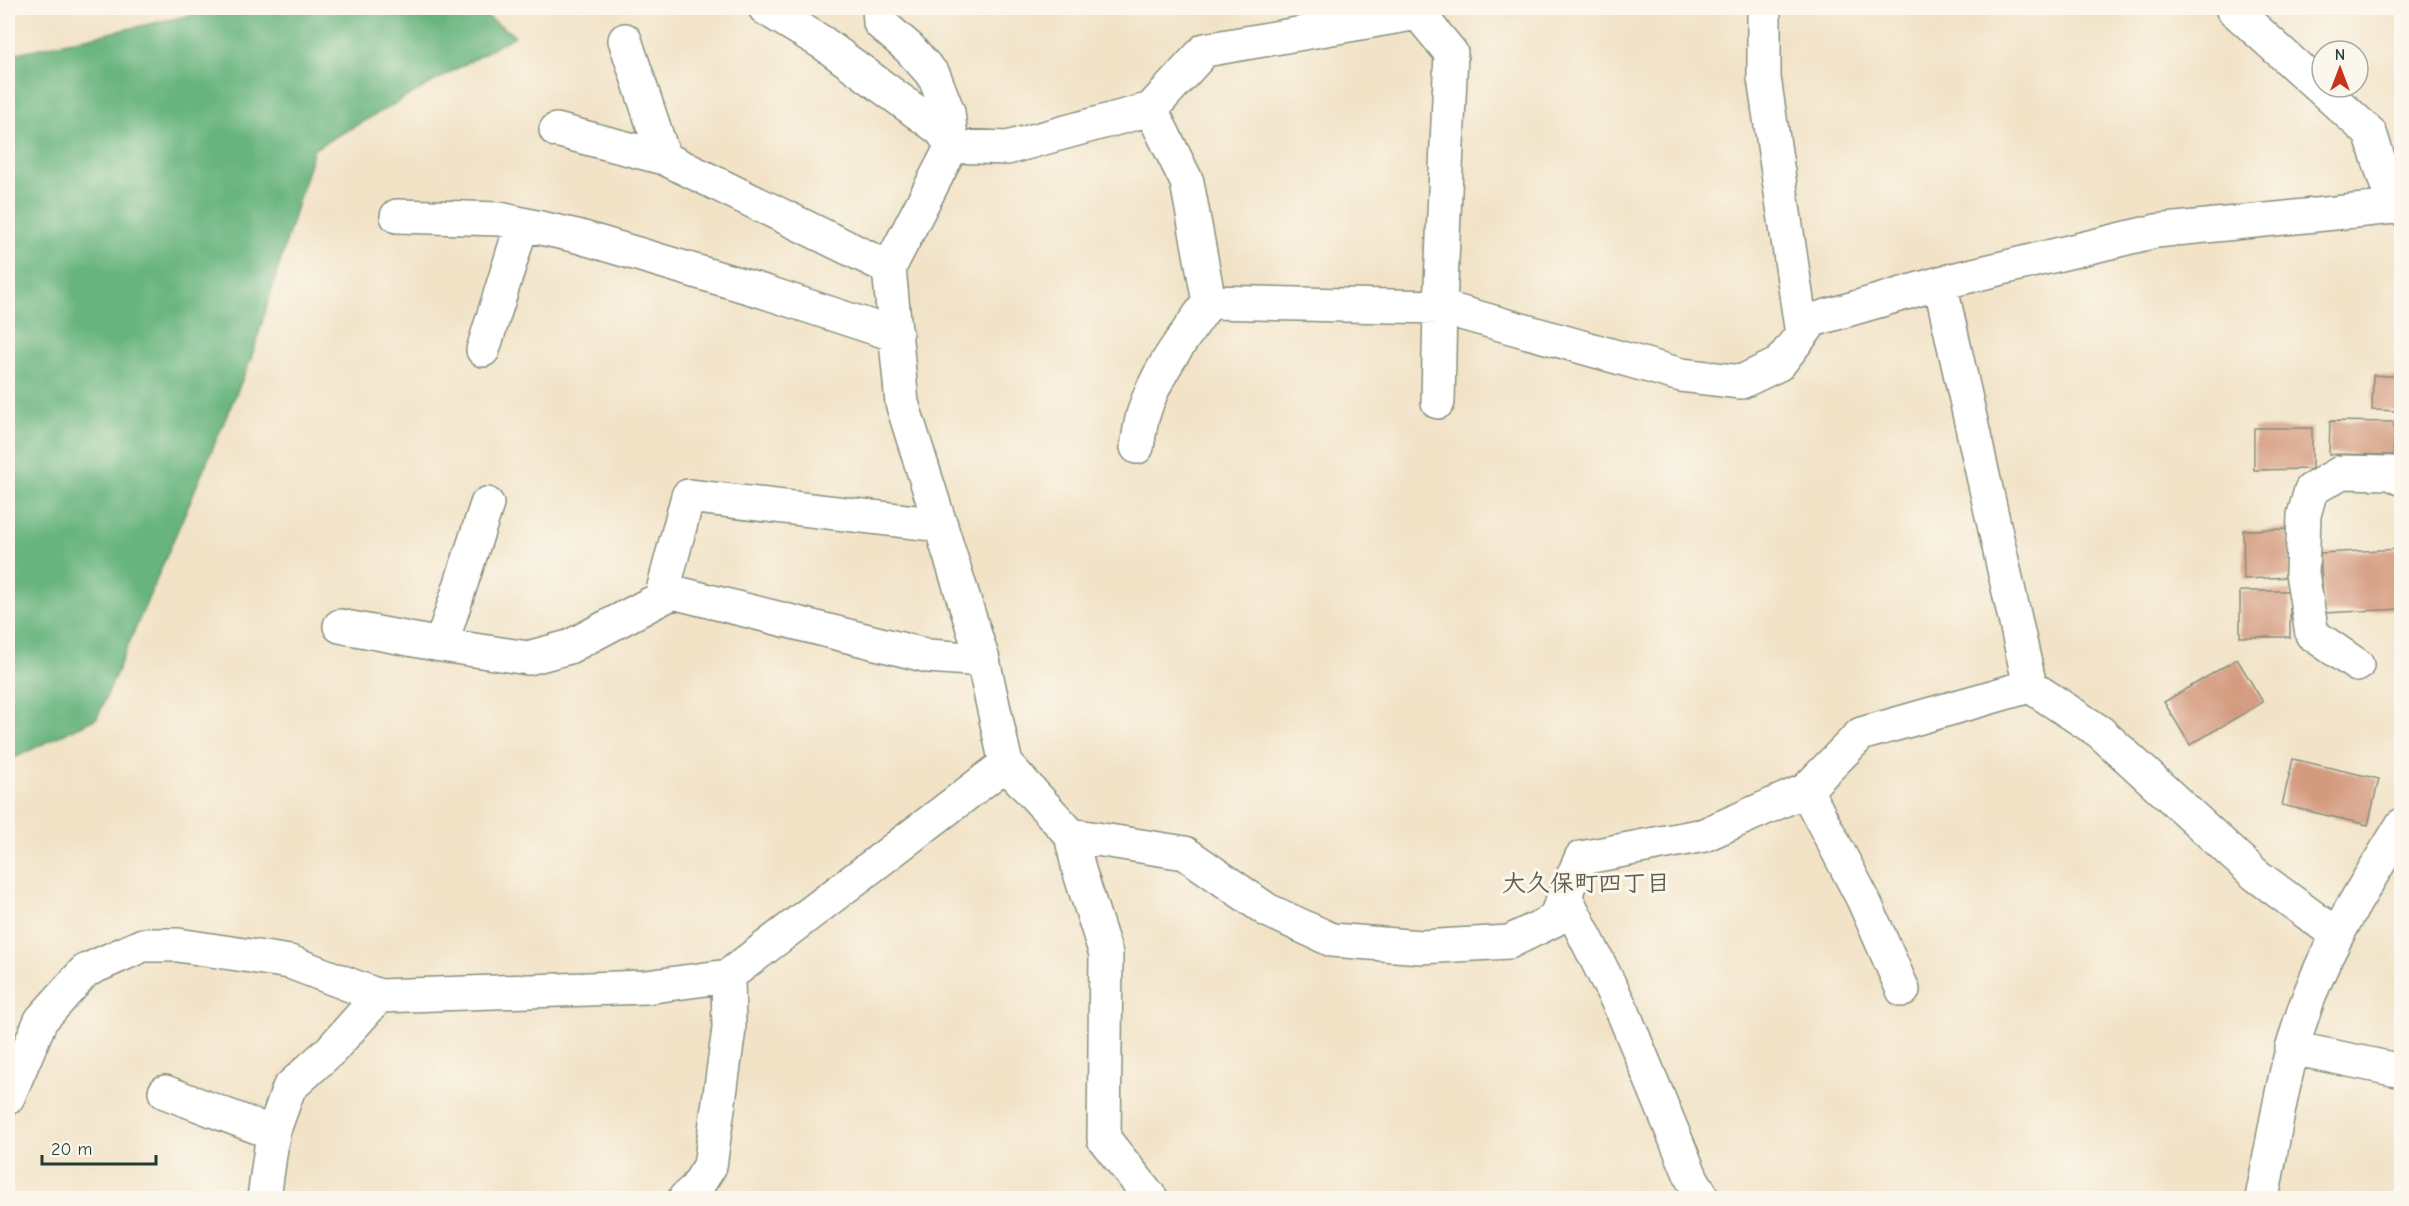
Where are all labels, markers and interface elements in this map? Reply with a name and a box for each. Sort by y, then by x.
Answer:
north arrow [2310,39,2370,99]
text: N [2335,46,2345,64]
district label: 大久保町四丁目 [1502,869,1670,897]
scale bar [42,1128,156,1166]
text: 20 m [51,1139,92,1160]

